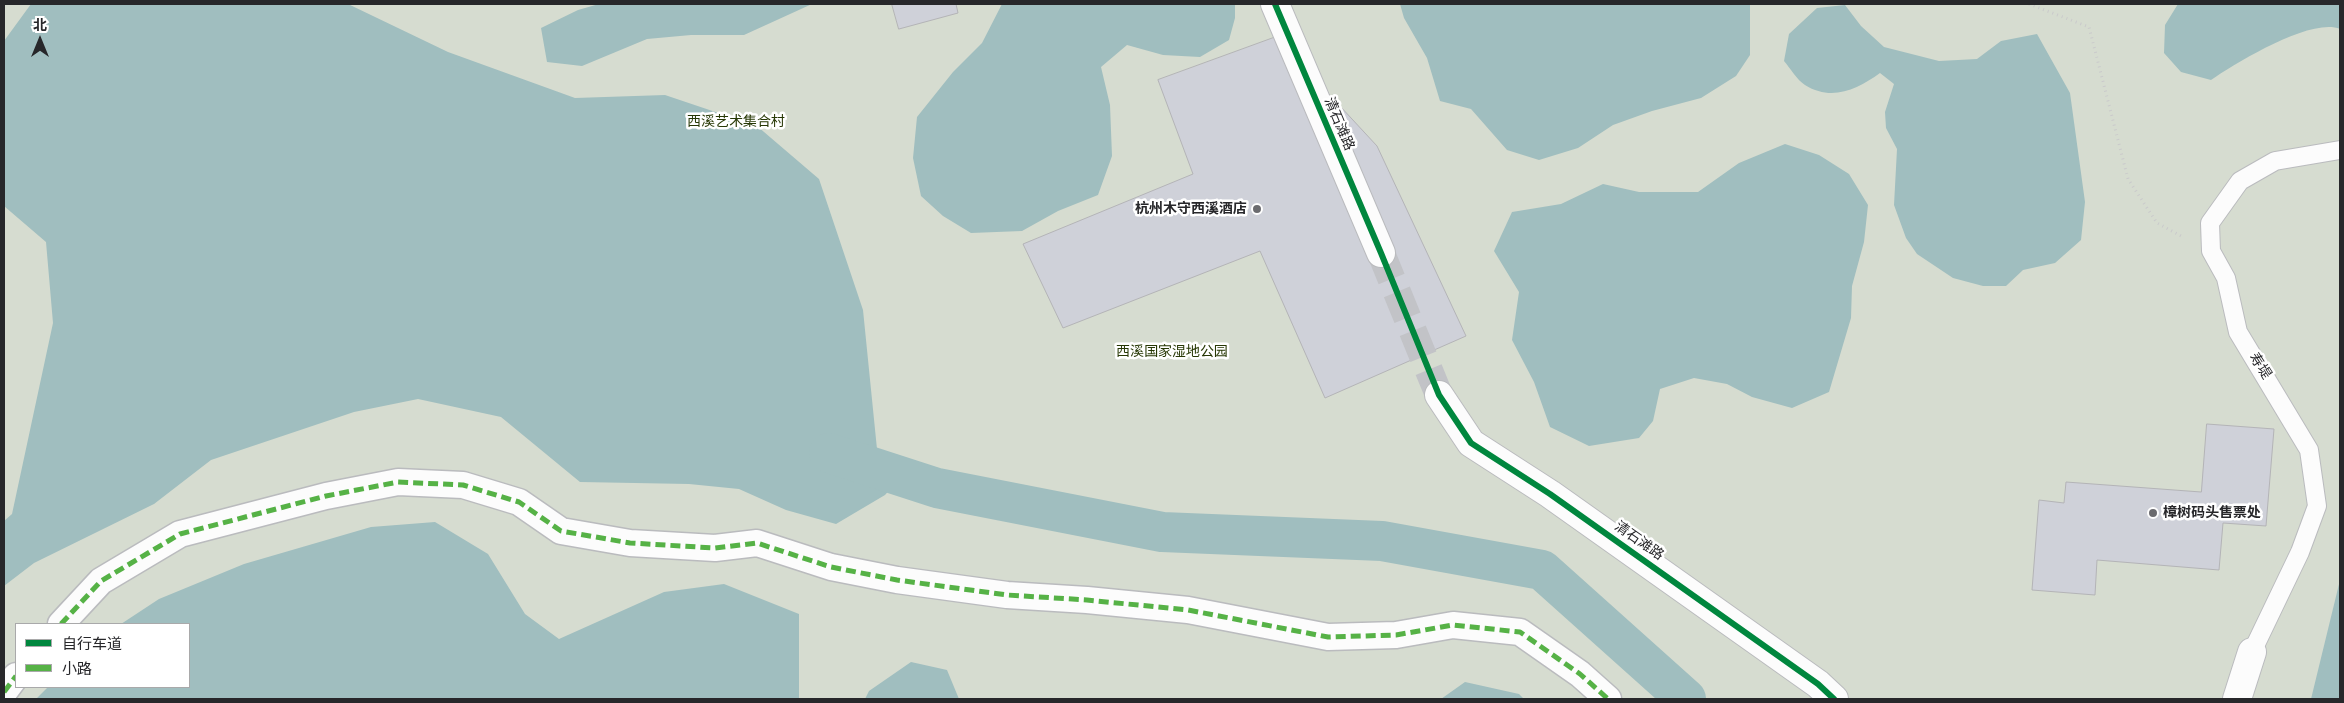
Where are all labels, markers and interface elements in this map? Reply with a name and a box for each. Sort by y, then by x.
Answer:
north arrow [15,15,65,65]
text: 北 [33,15,47,34]
street label: 清石滩路 [1320,95,1358,153]
park label: 西溪艺术集合村 [687,114,785,130]
place label: 杭州木守西溪酒店 [1135,201,1247,217]
marker: 杭州木守西溪酒店 [1251,203,1263,215]
park label: 西溪国家湿地公园 [1116,344,1228,360]
street label: 寿堤 [2245,350,2275,382]
place label: 樟树码头售票处 [2163,505,2261,521]
marker: 樟树码头售票处 [2147,507,2159,519]
street label: 清石滩路 [1611,518,1667,564]
legend [15,623,190,688]
text: 自行车道 [62,633,122,653]
text: 小路 [62,658,92,678]

